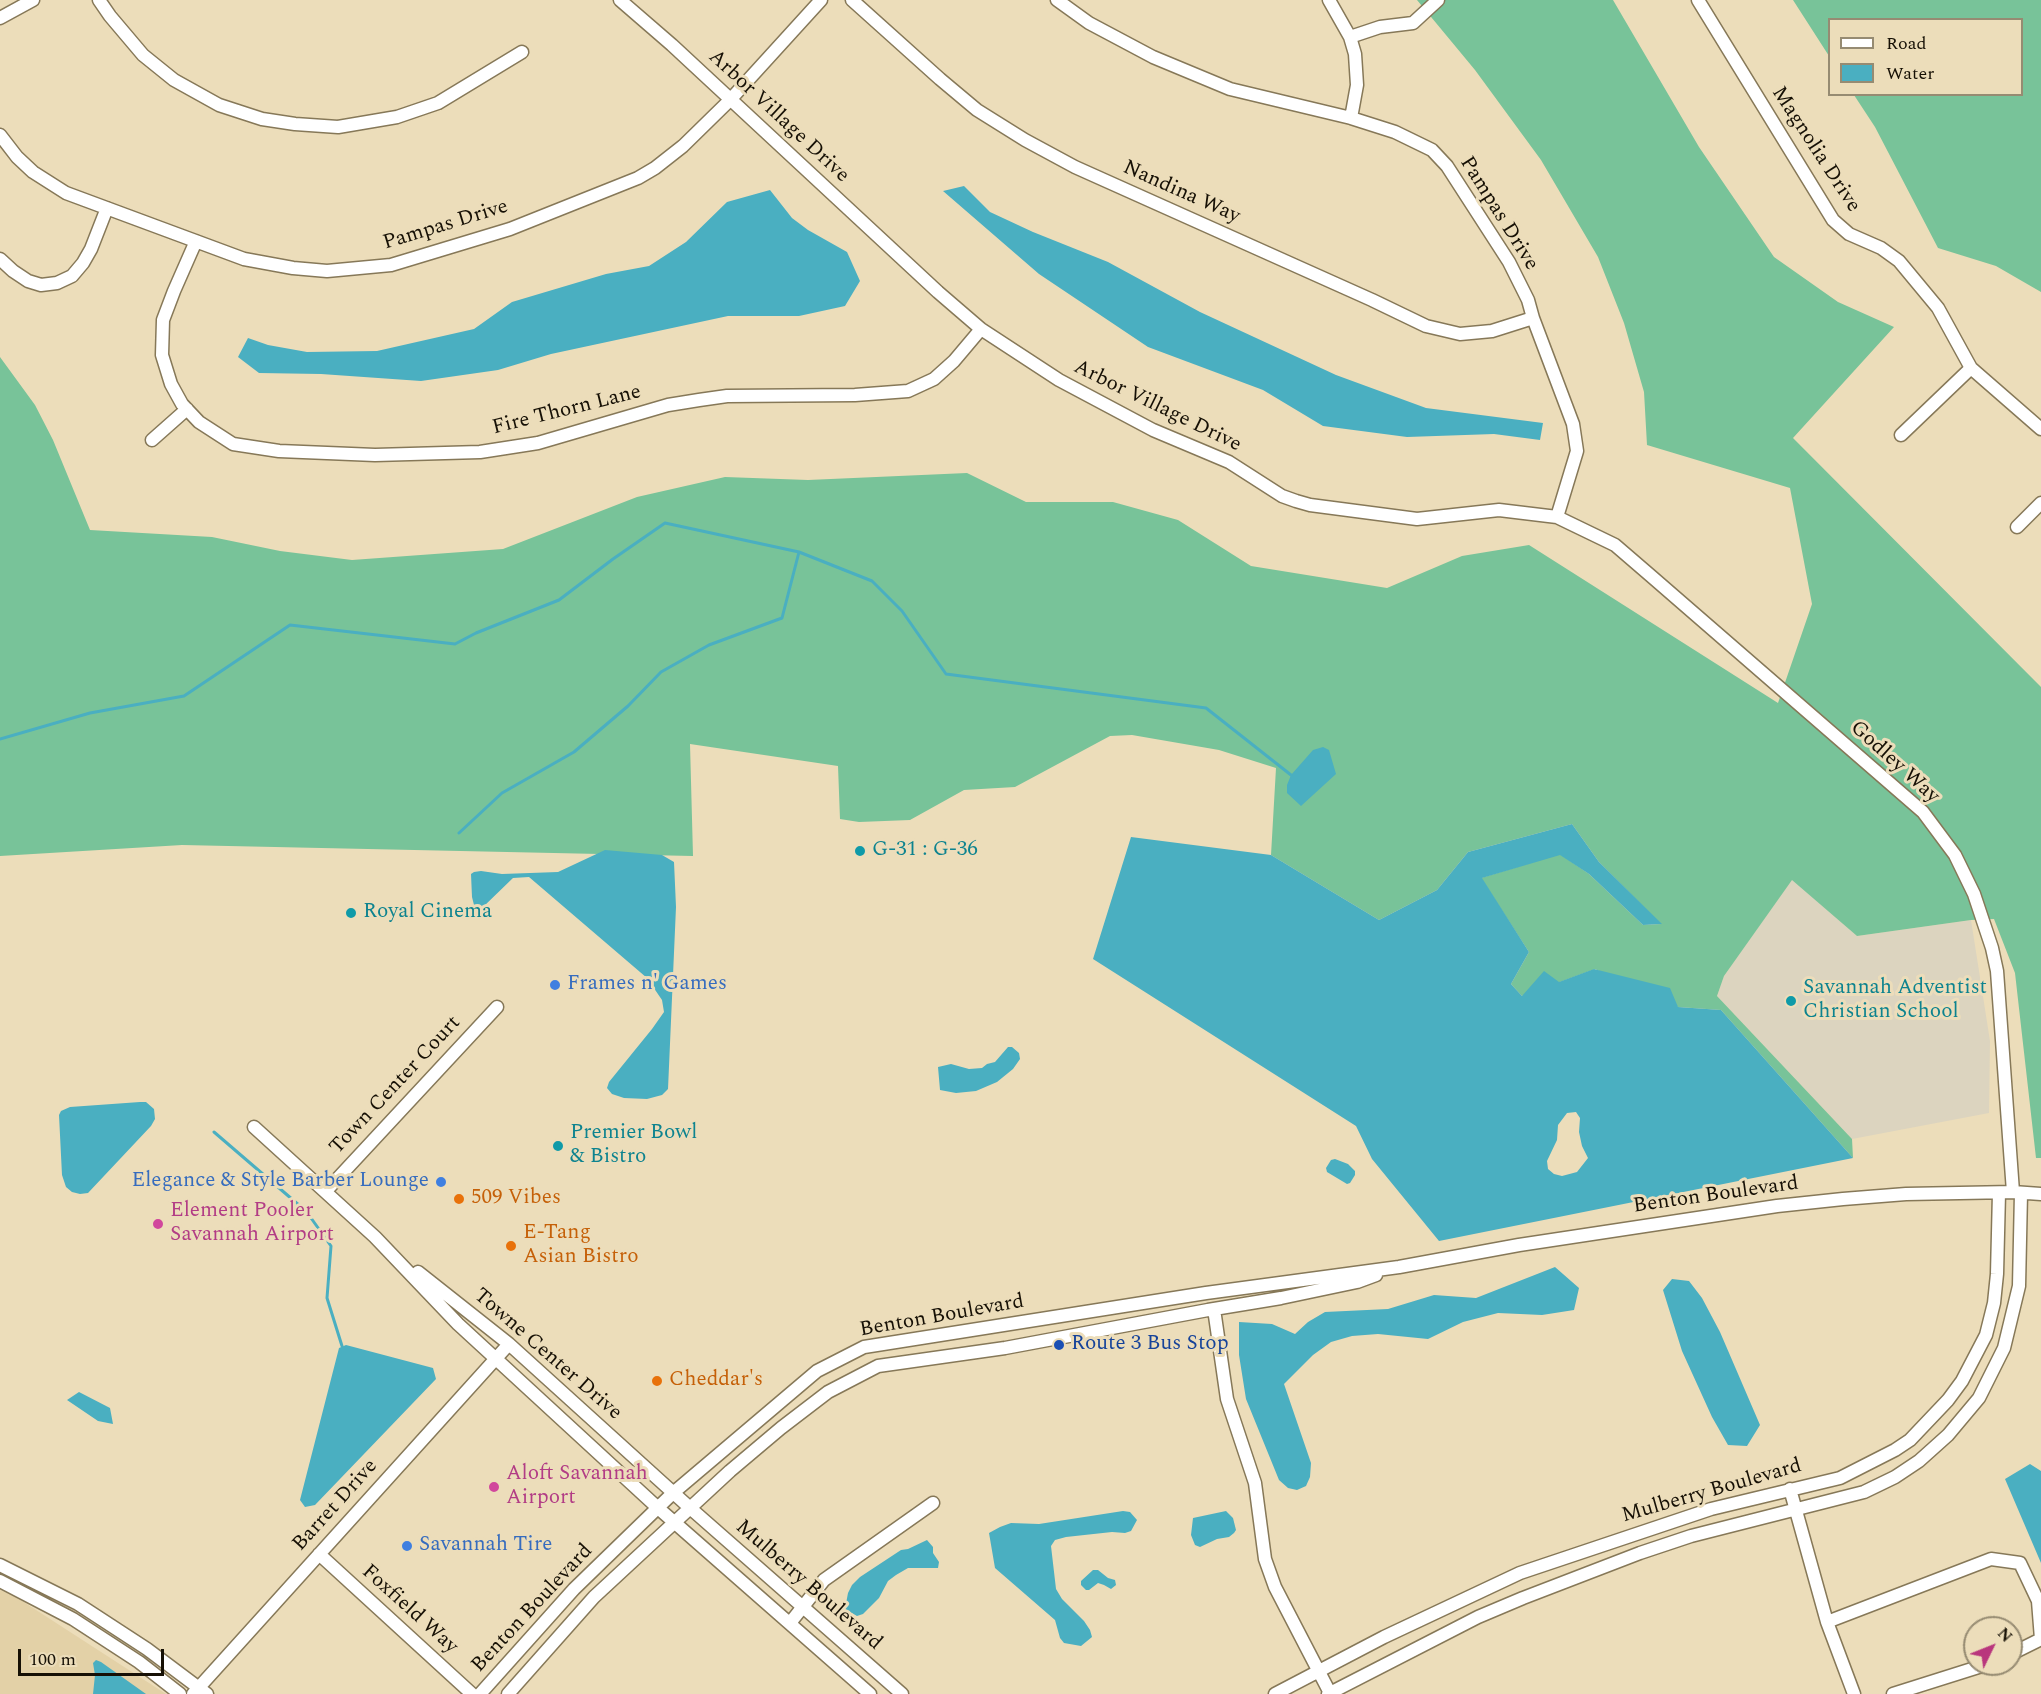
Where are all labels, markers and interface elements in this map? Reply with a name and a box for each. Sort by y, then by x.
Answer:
legend [1828,18,2023,96]
text: Road [1886,30,1927,57]
street label: Arbor Village Drive [702,45,854,189]
text: Water [1886,60,1934,87]
street label: Magnolia Drive [1765,82,1865,218]
street label: Pampas Drive [1453,152,1543,276]
street label: Nandina Way [1119,156,1243,230]
street label: Pampas Drive [380,195,512,257]
street label: Arbor Village Drive [1069,355,1245,459]
street label: Fire Thorn Lane [490,380,644,442]
street label: Godley Way [1844,716,1944,810]
place label: G-31 : G-36 [872,838,978,864]
marker: G-31 : G-36 [853,844,867,858]
place label: Royal Cinema [363,900,492,926]
marker: Royal Cinema [344,906,358,920]
place label: Frames n' Games [567,972,727,998]
place label: Savannah Adventist Christian School [1803,976,1987,1026]
marker: Frames n' Games [548,978,562,992]
marker: Savannah Adventist Christian School [1784,994,1798,1008]
street label: Town Center Court [325,1011,467,1161]
place label: Premier Bowl & Bistro [570,1121,697,1171]
marker: Premier Bowl & Bistro [551,1139,565,1153]
place label: Elegance & Style Barber Lounge [131,1169,429,1195]
street label: Benton Boulevard [1632,1172,1800,1220]
marker: Elegance & Style Barber Lounge [434,1175,448,1189]
place label: 509 Vibes [471,1186,561,1212]
marker: 509 Vibes [452,1192,466,1206]
place label: Element Pooler Savannah Airport [170,1199,334,1249]
marker: Element Pooler Savannah Airport [151,1217,165,1231]
place label: E-Tang Asian Bistro [523,1221,638,1271]
marker: E-Tang Asian Bistro [504,1239,518,1253]
street label: Towne Center Drive [468,1284,626,1426]
street label: Benton Boulevard [858,1290,1026,1344]
place label: Route 3 Bus Stop [1071,1332,1229,1358]
marker: Route 3 Bus Stop [1052,1338,1066,1352]
place label: Cheddar's [669,1368,763,1394]
marker: Cheddar's [650,1374,664,1388]
street label: Mulberry Boulevard [1619,1454,1805,1530]
street label: Barret Drive [288,1455,384,1557]
place label: Aloft Savannah Airport [506,1462,648,1512]
marker: Aloft Savannah Airport [487,1480,501,1494]
street label: Mulberry Boulevard [730,1515,886,1657]
place label: Savannah Tire [419,1533,552,1559]
marker: Savannah Tire [400,1539,414,1553]
street label: Benton Boulevard [467,1539,599,1679]
street label: Foxfield Way [355,1560,463,1660]
north arrow [1963,1616,2023,1676]
text: N [1991,1622,2018,1648]
scale bar [21,1637,166,1675]
text: 100 m [29,1646,76,1673]

